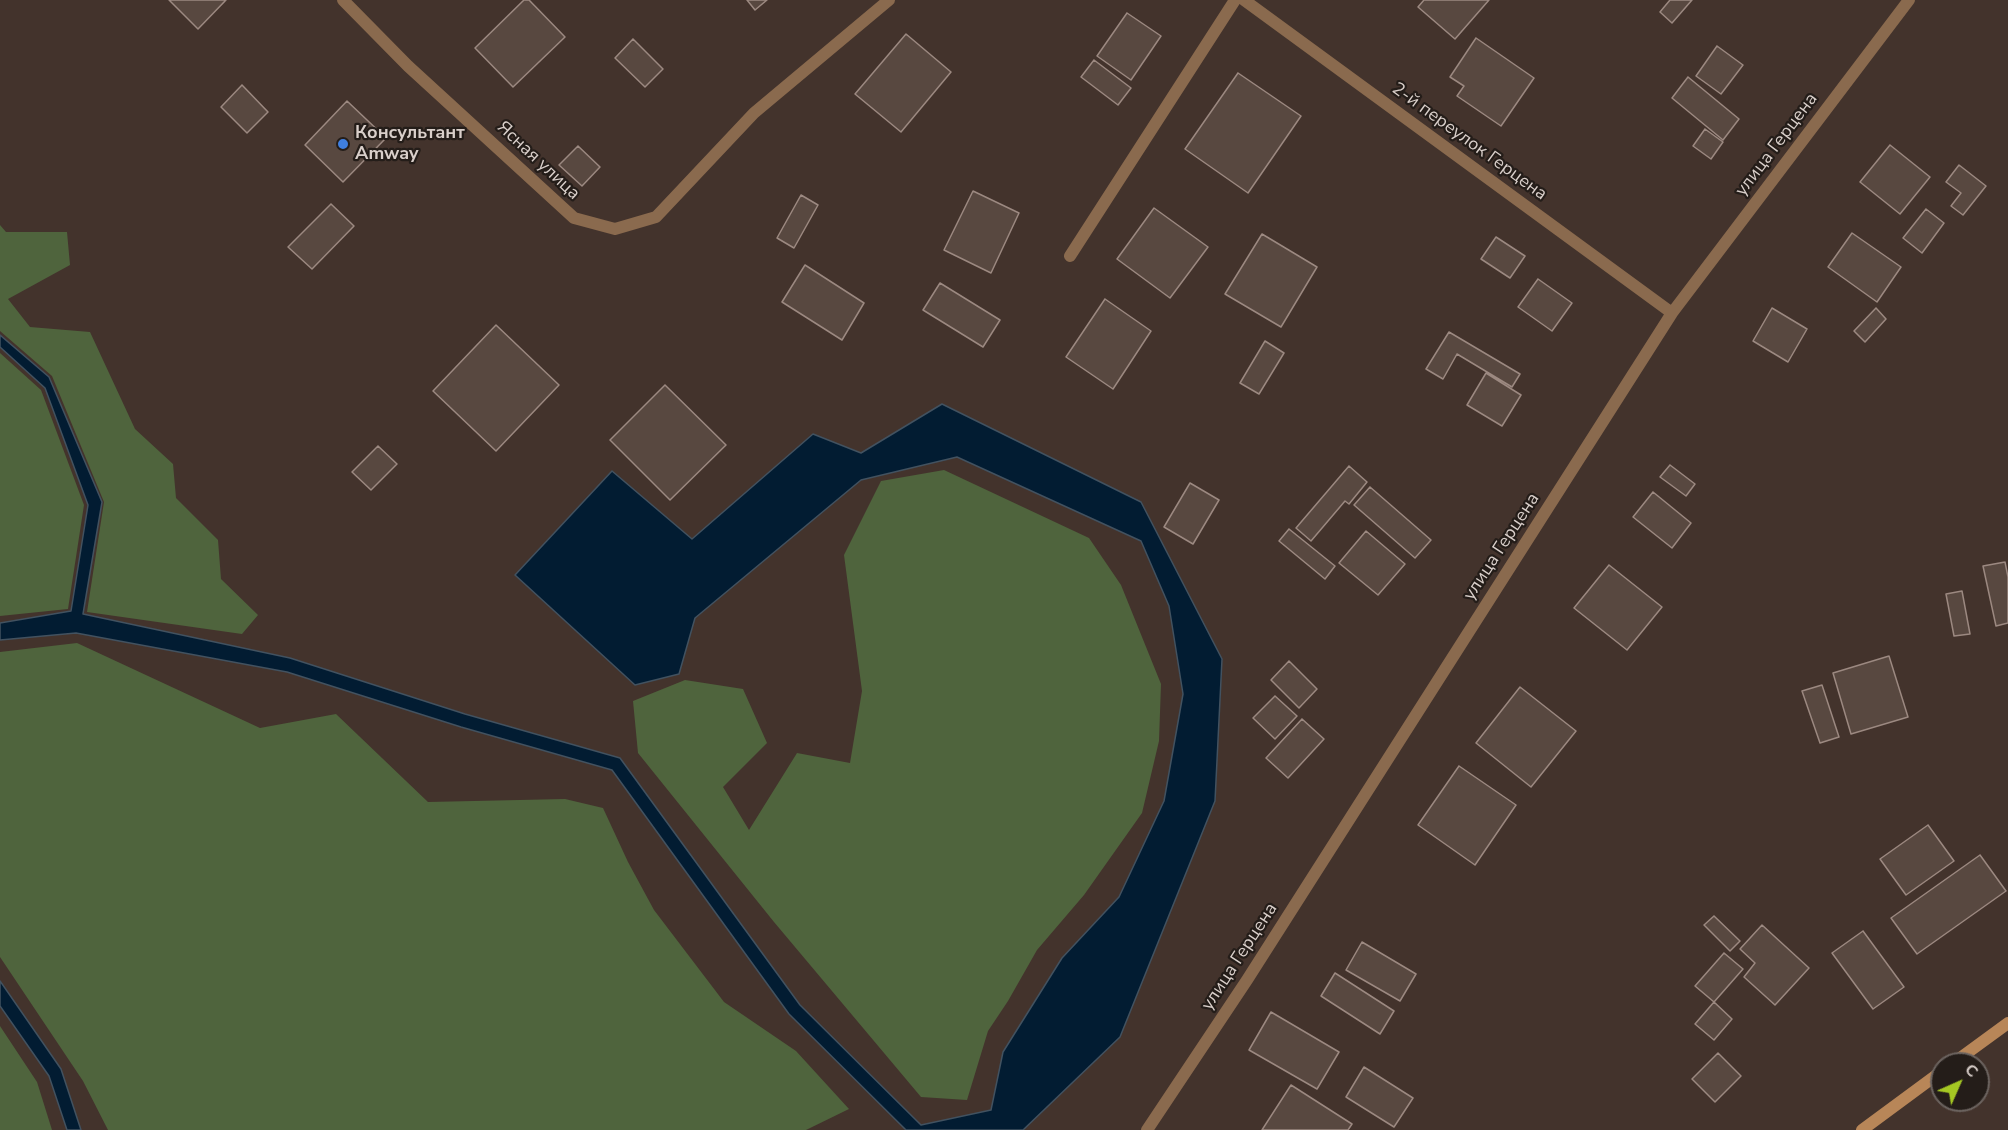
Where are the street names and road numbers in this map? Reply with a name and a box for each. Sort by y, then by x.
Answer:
street label: 2-й переулок Герцена [1387,78,1551,206]
street label: улица Герцена [1731,89,1823,201]
street label: Ясная улица [492,117,584,205]
street label: улица Герцена [1459,489,1545,605]
street label: улица Герцена [1197,899,1283,1015]

